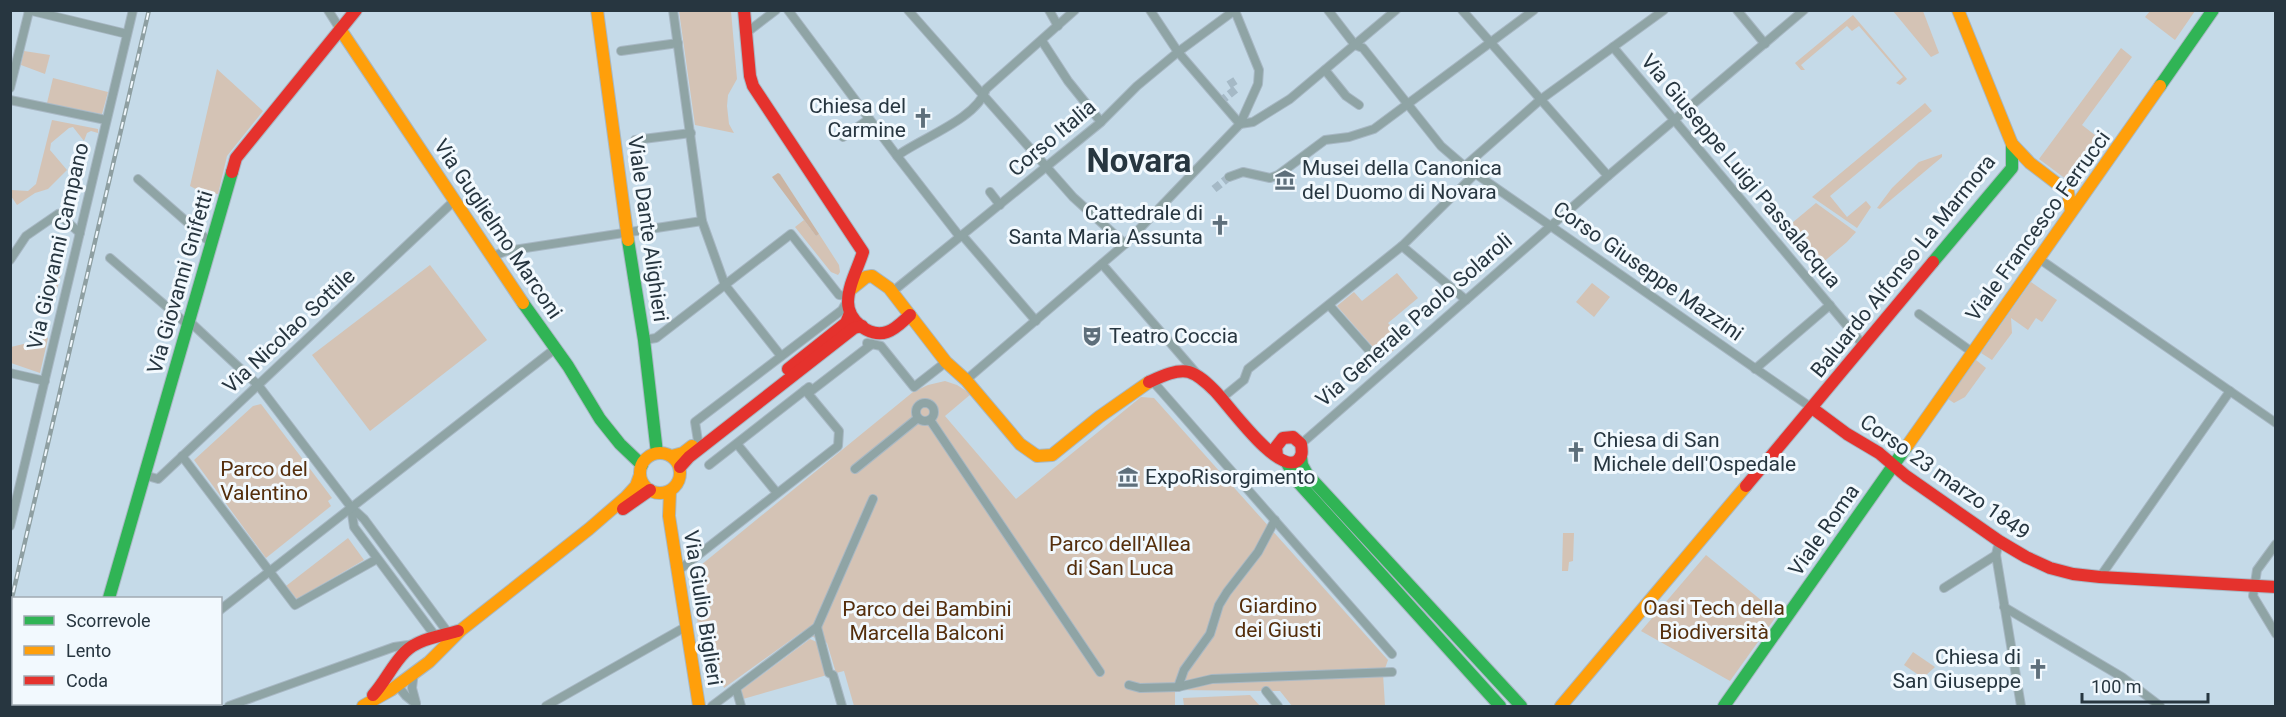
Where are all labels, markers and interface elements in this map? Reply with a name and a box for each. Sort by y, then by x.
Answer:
street label: Via Giuseppe Luigi Passalacqua [1636,49,1846,293]
place label: Chiesa del Carmine [809,94,906,142]
street label: Corso Italia [1004,95,1100,181]
church icon: Chiesa del Carmine [911,106,935,130]
street label: Viale Francesco Ferrucci [1961,126,2115,326]
street label: Via Guglielmo Marconi [429,135,567,323]
street label: Viale Dante Alighieri [623,135,673,323]
street label: Via Giovanni Campano [23,140,93,352]
district label: Novara [1086,141,1192,180]
street label: Baluardo Alfonso La Marmora [1806,150,2000,382]
place label: Musei della Canonica del Duomo di Novara [1302,156,1502,204]
museum icon: Musei della Canonica del Duomo di Novara [1273,168,1297,192]
street label: Via Giovanni Gnifetti [142,188,218,376]
street label: Corso Giuseppe Mazzini [1549,196,1747,346]
place label: Cattedrale di Santa Maria Assunta [1009,201,1203,249]
church icon: Cattedrale di Santa Maria Assunta [1208,213,1232,237]
street label: Via Generale Paolo Solaroli [1311,228,1517,412]
street label: Via Nicolao Sottile [218,264,360,398]
theatre icon: Teatro Coccia [1080,324,1104,348]
place label: Teatro Coccia [1109,324,1238,348]
street label: Corso 23 marzo 1849 [1856,409,2034,545]
place label: Chiesa di San Michele dell'Ospedale [1593,428,1796,476]
church icon: Chiesa di San Michele dell'Ospedale [1564,440,1588,464]
park label: Parco del Valentino [220,457,308,505]
museum icon: ExpoRisorgimento [1116,465,1140,489]
place label: ExpoRisorgimento [1145,465,1316,489]
street label: Viale Roma [1784,480,1864,580]
street label: Via Giulio Biglieri [679,529,727,687]
park label: Parco dell'Allea di San Luca [1049,532,1191,580]
park label: Giardino dei Giusti [1234,594,1322,642]
park label: Oasi Tech della Biodiversità [1643,596,1785,644]
legend [12,597,222,705]
park label: Parco dei Bambini Marcella Balconi [842,597,1012,645]
text: Scorrevole [66,610,151,631]
text: Lento [66,640,111,661]
place label: Chiesa di San Giuseppe [1893,645,2021,693]
church icon: Chiesa di San Giuseppe [2026,657,2050,681]
scale bar [2082,666,2208,704]
text: Coda [66,670,108,691]
text: 100 m [2091,676,2142,697]

